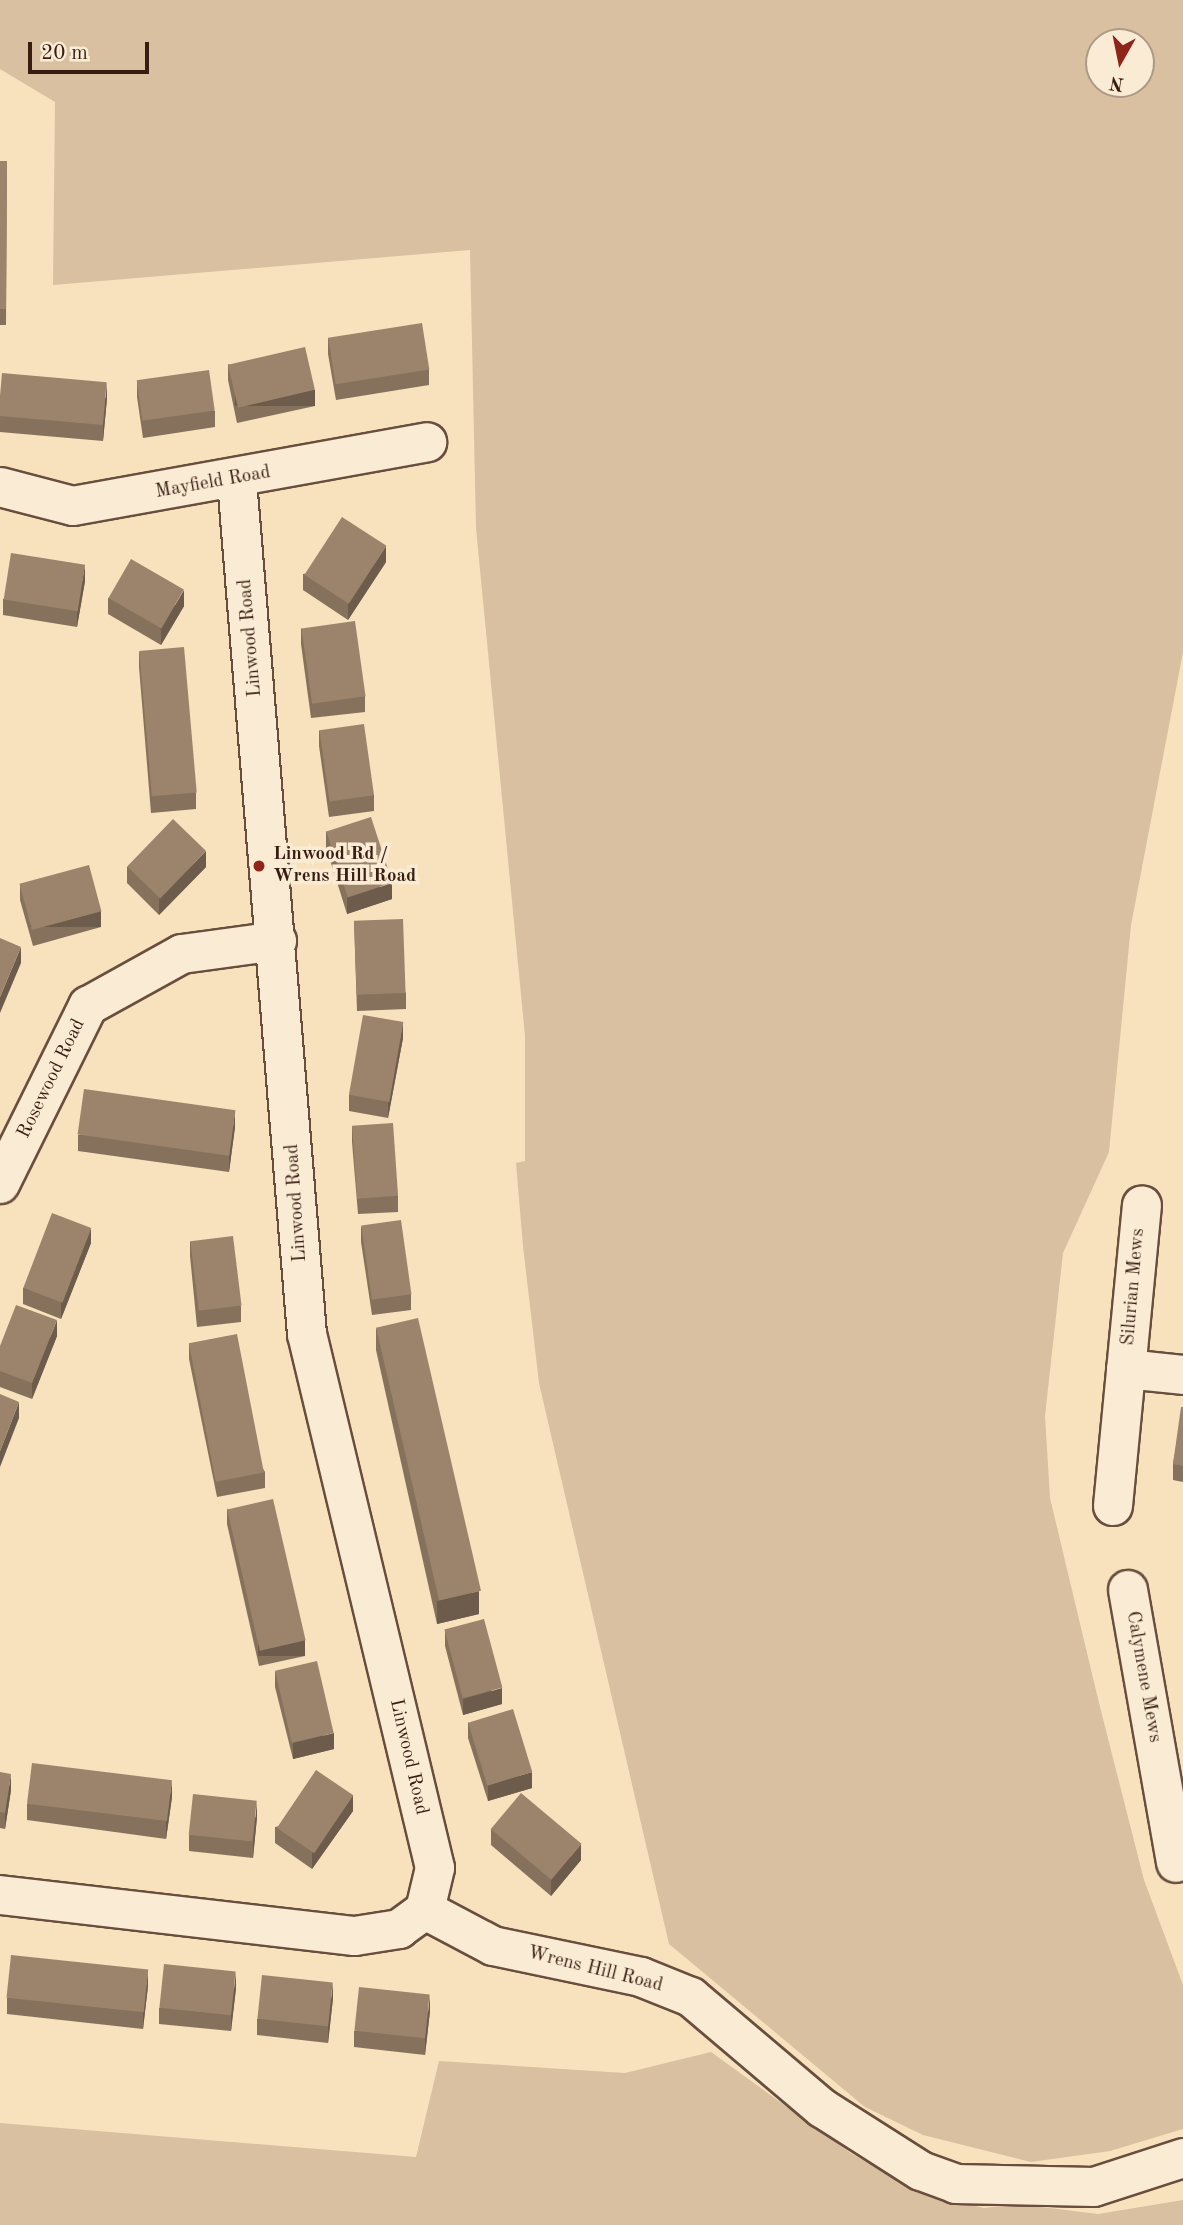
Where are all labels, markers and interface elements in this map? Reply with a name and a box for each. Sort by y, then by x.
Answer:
scale bar [32,28,152,72]
north arrow [1085,28,1155,98]
text: 20 m [41,43,88,64]
text: N [1108,72,1126,93]
street label: Mayfield Road [154,462,272,504]
street label: Linwood Road [234,578,268,698]
place label: Linwood Rd / Wrens Hill Road [273,844,416,888]
marker: Linwood Rd / Wrens Hill Road [251,858,267,874]
street label: Rosewood Road [13,1015,91,1143]
street label: Linwood Road [281,1143,313,1263]
street label: Silurian Mews [1118,1227,1150,1347]
street label: Calymene Mews [1120,1609,1166,1745]
street label: Linwood Road [384,1697,432,1817]
street label: Wrens Hill Road [525,1942,665,1998]

